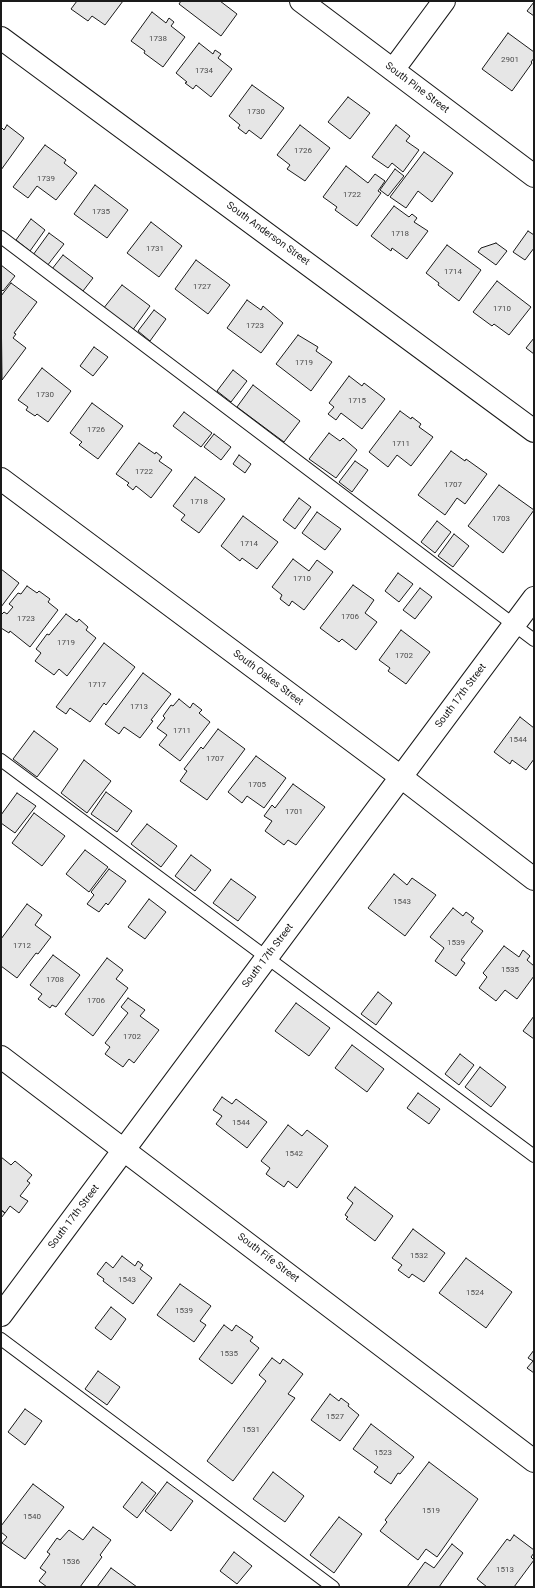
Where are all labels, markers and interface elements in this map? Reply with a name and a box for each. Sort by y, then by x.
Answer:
house number: 1738 [149,34,167,44]
house number: 2901 [501,55,519,65]
street label: South Pine Street [383,60,451,116]
house number: 1734 [195,66,213,76]
house number: 1730 [247,107,265,117]
house number: 1726 [294,146,312,156]
house number: 1739 [37,174,55,184]
house number: 1722 [343,190,361,200]
street label: South Anderson Street [224,200,312,268]
house number: 1735 [92,207,110,217]
house number: 1718 [391,229,409,239]
house number: 1731 [146,244,164,254]
house number: 1714 [444,267,462,277]
house number: 1727 [193,282,211,292]
house number: 1710 [493,304,511,314]
house number: 1723 [246,321,264,331]
house number: 1719 [295,358,313,368]
house number: 1730 [36,390,54,400]
house number: 1715 [348,396,366,406]
house number: 1726 [87,425,105,435]
house number: 1711 [392,439,410,449]
house number: 1722 [135,467,153,477]
house number: 1707 [444,480,462,490]
house number: 1718 [190,497,208,507]
house number: 1703 [492,514,510,524]
house number: 1714 [240,539,258,549]
house number: 1710 [293,574,311,584]
house number: 1706 [341,612,359,622]
house number: 1723 [17,614,35,624]
house number: 1719 [57,638,75,648]
street label: South Oakes Street [230,648,306,708]
house number: 1702 [395,651,413,661]
street label: South 17th Street [433,662,489,730]
house number: 1717 [88,680,106,690]
house number: 1713 [130,702,148,712]
house number: 1711 [173,726,191,736]
house number: 1544 [509,735,527,745]
house number: 1707 [206,754,224,764]
house number: 1705 [248,780,266,790]
house number: 1701 [285,807,303,817]
house number: 1543 [393,897,411,907]
street label: South 17th Street [240,922,296,990]
house number: 1539 [447,938,465,948]
house number: 1712 [13,941,31,951]
house number: 1535 [501,965,519,975]
house number: 1708 [46,975,64,985]
house number: 1706 [87,996,105,1006]
house number: 1702 [123,1032,141,1042]
house number: 1544 [232,1118,250,1128]
house number: 1542 [285,1149,303,1159]
street label: South 17th Street [46,1183,102,1251]
street label: South Fife Street [235,1231,301,1285]
house number: 1532 [410,1251,428,1261]
house number: 1543 [118,1275,136,1285]
house number: 1524 [466,1288,484,1298]
house number: 1539 [175,1306,193,1316]
house number: 1535 [220,1349,238,1359]
house number: 1527 [326,1412,344,1422]
house number: 1531 [242,1425,260,1435]
house number: 1523 [374,1448,392,1458]
house number: 1519 [422,1506,440,1516]
house number: 1540 [23,1512,41,1522]
house number: 1536 [62,1557,80,1567]
house number: 1513 [496,1565,514,1575]

